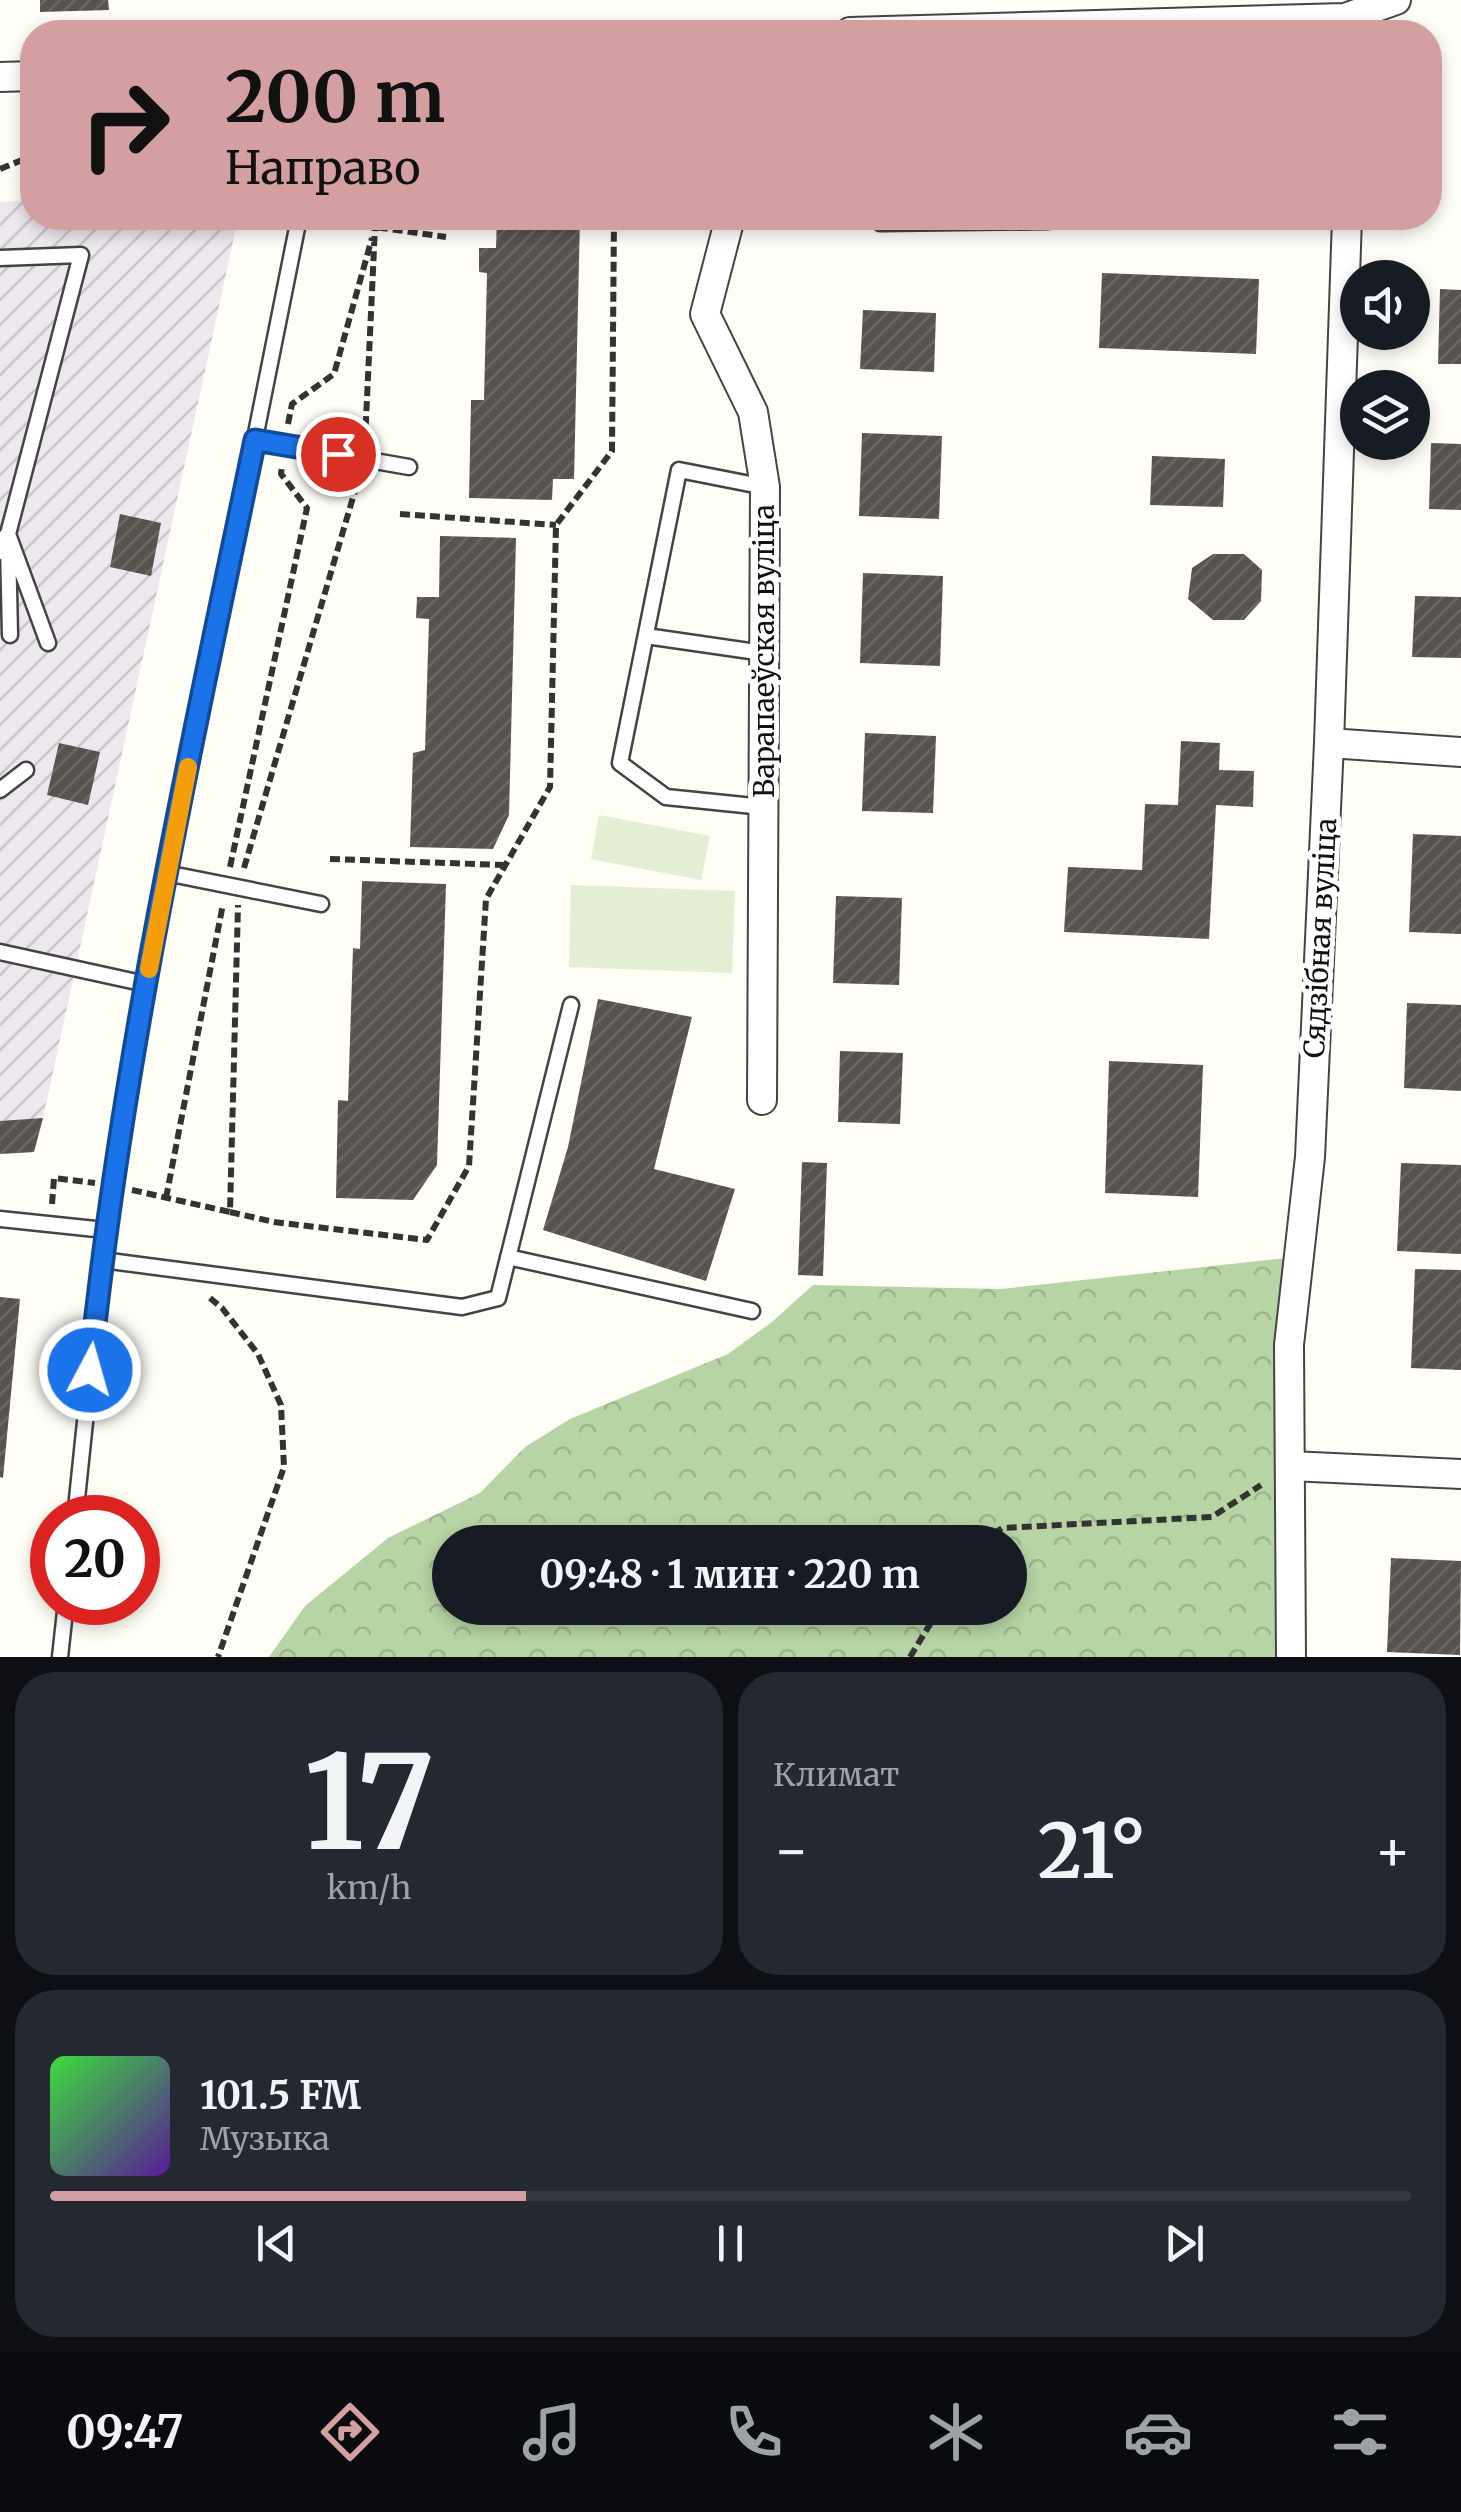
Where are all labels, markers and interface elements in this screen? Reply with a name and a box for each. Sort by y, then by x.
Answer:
text: 200 m [225,53,445,141]
icon: right [60,60,190,190]
text: Направо [225,140,421,196]
map controls [1340,260,1430,460]
button: sound [1340,260,1430,350]
button: layers [1340,370,1430,460]
pin [296,412,381,497]
icon: arrive [311,427,366,482]
street label: Варапаеўская вуліца [746,504,782,798]
street label: Сядзібная вуліца [1296,817,1344,1059]
position arrow [38,1318,142,1422]
speed limit sign: 20 [30,1495,160,1625]
text: 09:48 · 1 мин · 220 m [539,1551,920,1598]
text: 17 [304,1721,434,1884]
text: Климат [773,1755,899,1795]
text: 21° [1038,1804,1146,1898]
text: − [773,1816,810,1885]
text: + [1374,1816,1411,1885]
text: km/h [327,1868,411,1908]
text: 101.5 FM [200,2072,361,2119]
text: Музыка [200,2119,330,2159]
icon: previous [249,2216,304,2271]
icon: pause [703,2216,758,2271]
icon: next [1157,2216,1212,2271]
icon: directions [315,2397,385,2467]
icon: music [517,2397,587,2467]
icon: phone [719,2397,789,2467]
icon: climate [921,2397,991,2467]
icon: car [1123,2397,1193,2467]
icon: filters [1325,2397,1395,2467]
text: 09:47 [66,2404,184,2460]

